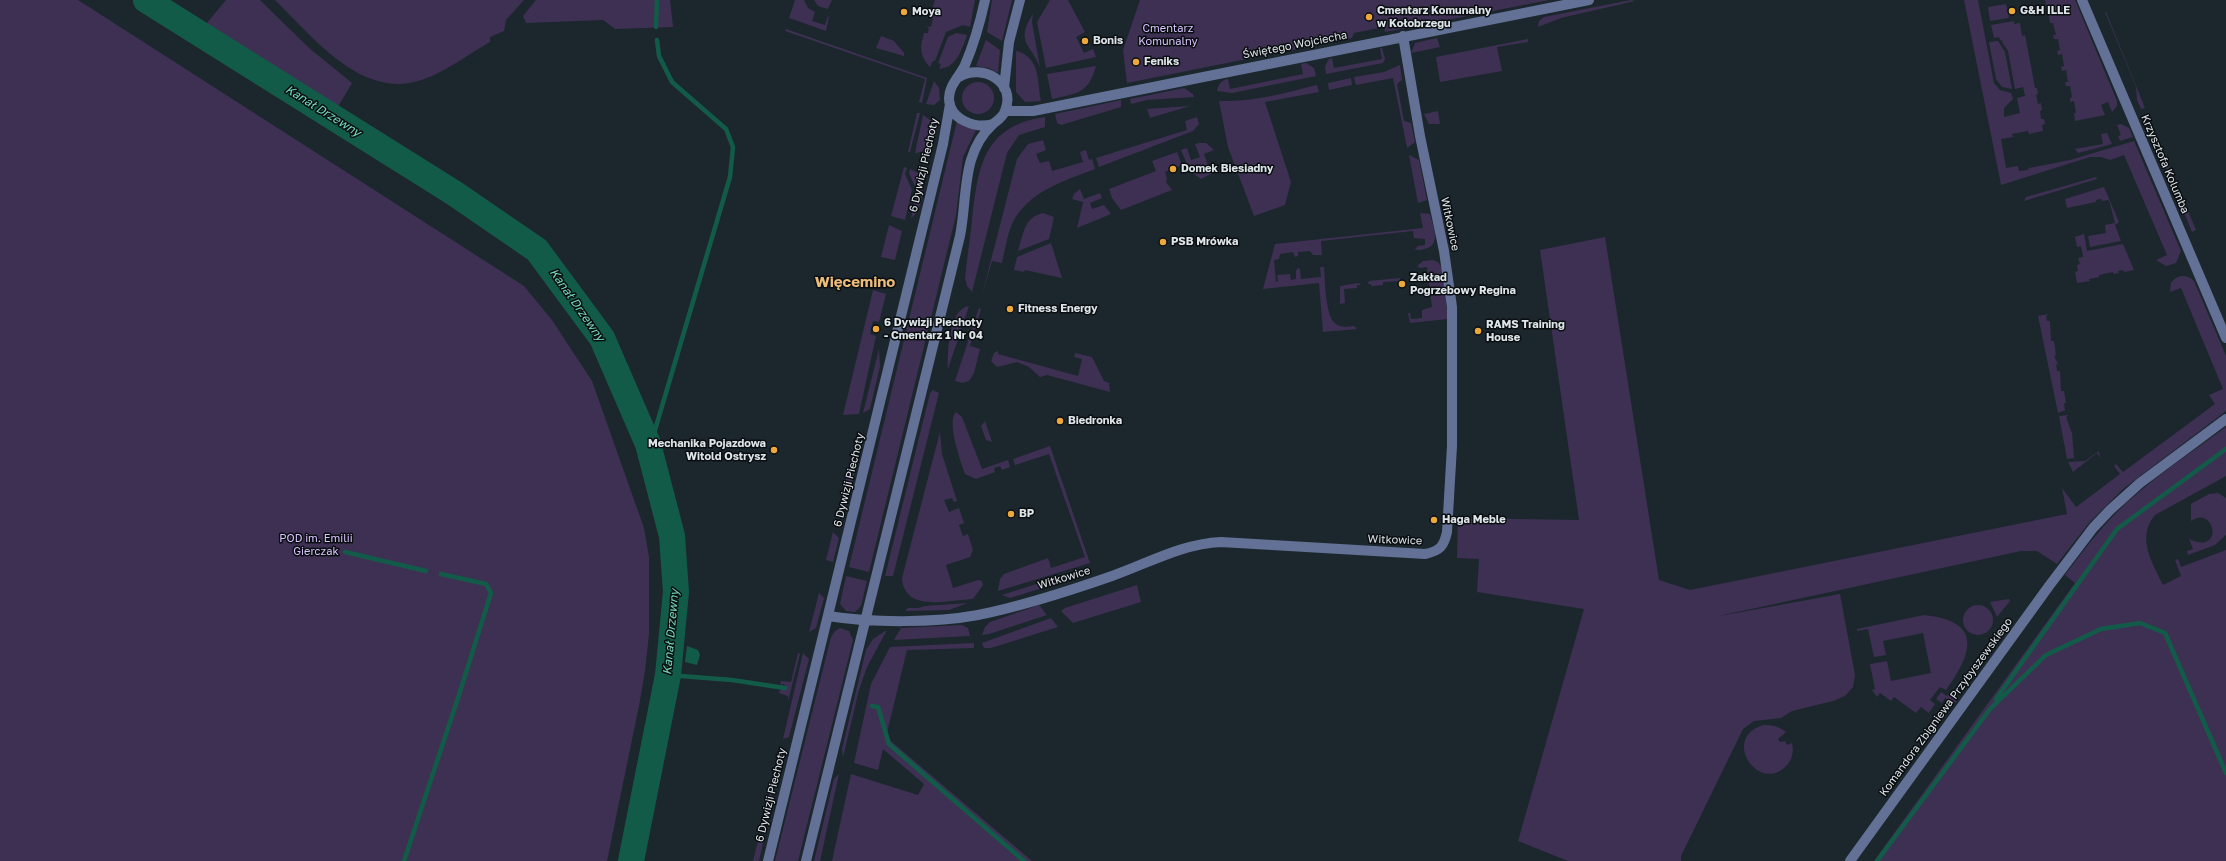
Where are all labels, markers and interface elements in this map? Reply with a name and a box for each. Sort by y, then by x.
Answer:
place label: Cmentarz Komunalny w Kołobrzegu [1377,4,1491,30]
place label: G&H ILLE [2020,4,2070,18]
place label: Moya [912,5,941,19]
marker: G&H ILLE [2007,6,2017,16]
marker: Moya [899,7,909,17]
marker: Cmentarz Komunalny w Kołobrzegu [1364,12,1374,22]
park label: Cmentarz Komunalny [1138,22,1198,48]
street label: Świętego Wojciecha [1242,28,1348,62]
place label: Bonis [1093,34,1123,48]
marker: Bonis [1080,36,1090,46]
place label: Feniks [1144,55,1179,69]
marker: Feniks [1131,57,1141,67]
water label: Kanał Drzewny [283,82,363,140]
street label: Krzysztofa Kolumba [2138,113,2192,215]
street label: 6 Dywizji Piechoty [907,117,941,213]
place label: Domek Biesiadny [1181,162,1273,176]
marker: Domek Biesiadny [1168,164,1178,174]
street label: Witkowice [1438,196,1462,252]
place label: PSB Mrówka [1171,235,1238,249]
marker: PSB Mrówka [1158,237,1168,247]
water label: Kanał Drzewny [546,266,608,344]
place label: Zakład Pogrzebowy Regina [1410,271,1516,297]
district label: Więcemino [815,273,895,291]
marker: Zakład Pogrzebowy Regina [1397,279,1407,289]
place label: Fitness Energy [1018,302,1098,316]
marker: Fitness Energy [1005,304,1015,314]
place label: 6 Dywizji Piechoty - Cmentarz 1 Nr 04 [884,316,983,342]
place label: RAMS Training House [1486,318,1565,344]
marker: 6 Dywizji Piechoty - Cmentarz 1 Nr 04 [871,324,881,334]
marker: RAMS Training House [1473,326,1483,336]
place label: Biedronka [1068,414,1122,428]
marker: Biedronka [1055,416,1065,426]
street label: 6 Dywizji Piechoty [831,432,867,528]
place label: Mechanika Pojazdowa Witold Ostrysz [648,437,766,463]
marker: Mechanika Pojazdowa Witold Ostrysz [769,445,779,455]
place label: BP [1019,507,1034,521]
marker: BP [1006,509,1016,519]
place label: Haga Meble [1442,513,1506,527]
marker: Haga Meble [1429,515,1439,525]
park label: POD im. Emilii Gierczak [279,532,353,558]
street label: Witkowice [1367,532,1423,548]
street label: Witkowice [1036,564,1092,592]
water label: Kanał Drzewny [660,589,682,675]
street label: Komandora Zbigniewa Przybyszewskiego [1877,615,2015,799]
street label: 6 Dywizji Piechoty [753,747,789,843]

